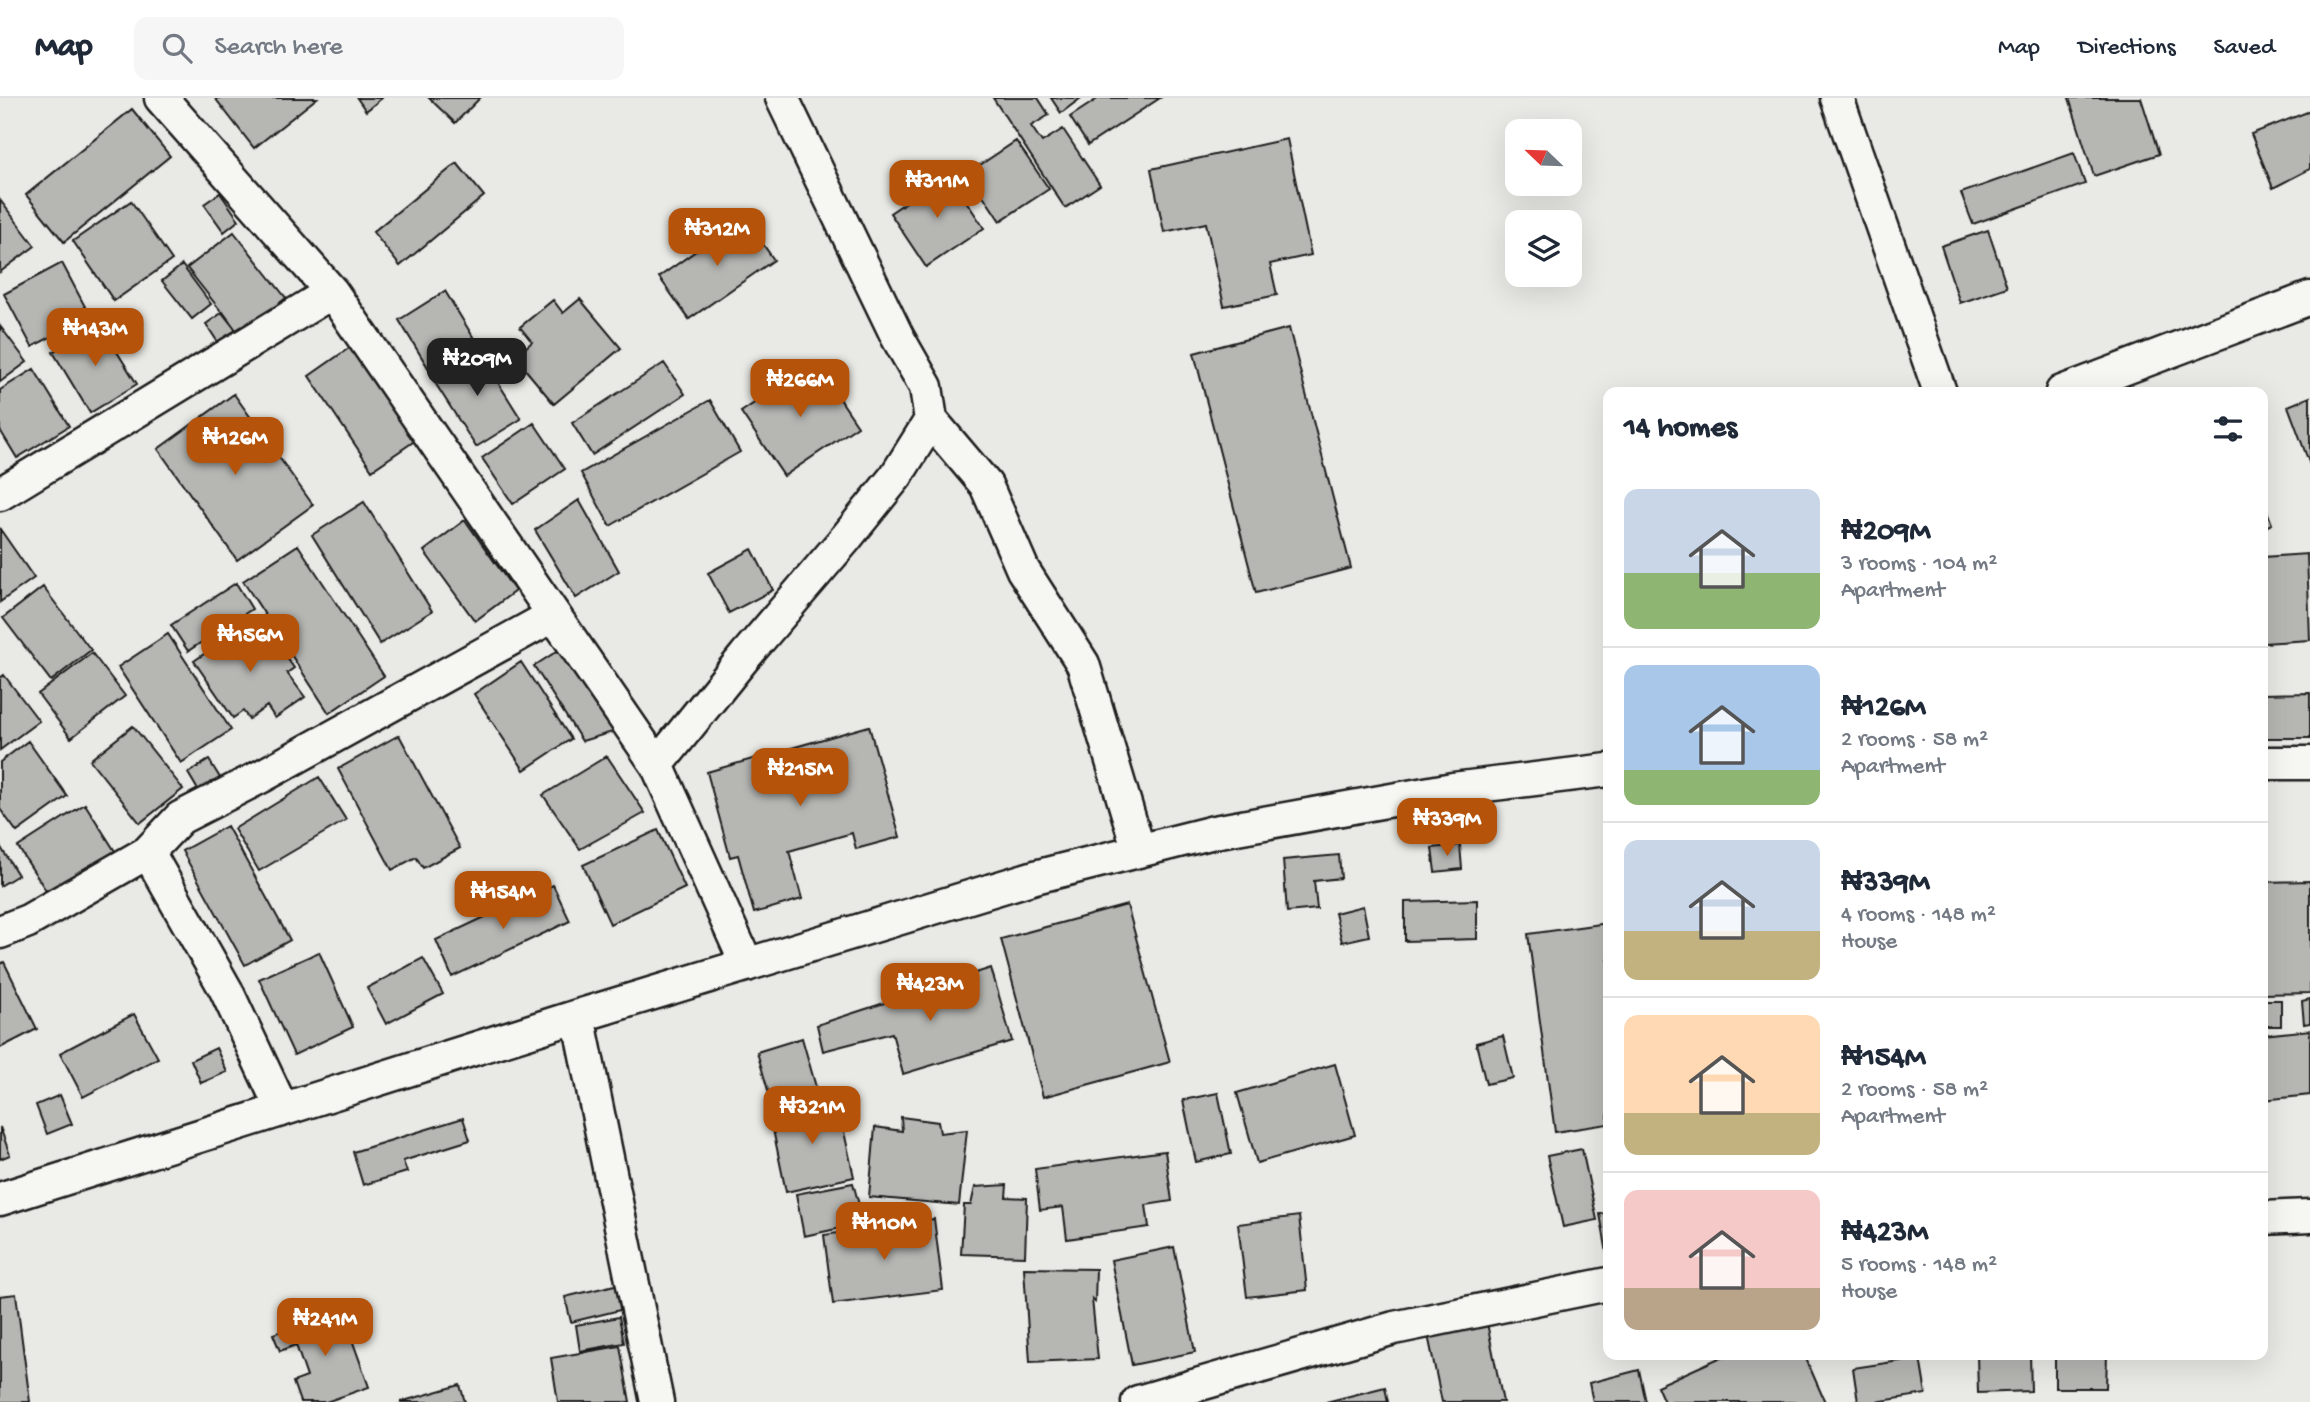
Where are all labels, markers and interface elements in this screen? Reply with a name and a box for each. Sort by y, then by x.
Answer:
search box [134,17,624,80]
text: Map [35,29,92,67]
icon: search [158,29,196,67]
text: Search here [214,33,343,64]
text: Map [1998,34,2040,63]
text: Directions [2078,34,2176,63]
text: Saved [2214,34,2275,63]
north arrow [1505,119,1582,196]
map controls [1505,119,1582,287]
pin: ₦311M [888,160,986,220]
text: ₦311M [905,169,969,196]
pin: ₦312M [668,208,766,268]
button: layers [1505,210,1582,287]
text: ₦312M [684,217,750,244]
pin: ₦143M [46,308,144,368]
text: ₦143M [63,317,127,344]
pin: ₦209M [428,338,526,398]
text: ₦209M [443,347,511,374]
pin: ₦266M [751,360,849,419]
text: ₦266M [766,368,834,395]
icon: filters [2209,410,2247,448]
text: 14 homes [1624,412,1737,447]
pin: ₦126M [186,418,284,477]
text: ₦126M [203,426,267,453]
text: ₦209M [1841,516,1930,551]
icon: home [1680,517,1764,601]
text: 3 rooms · 104 m² [1841,551,1997,578]
text: Apartment [1841,578,1945,605]
pin: ₦156M [201,614,299,674]
text: ₦156M [217,623,283,650]
text: ₦126M [1841,692,1926,727]
icon: home [1680,693,1764,777]
text: 2 rooms · 58 m² [1841,727,1988,754]
pin: ₦215M [751,748,849,808]
text: Apartment [1841,754,1945,781]
text: ₦215M [767,757,833,784]
pin: ₦339M [1398,798,1496,858]
text: ₦339M [1413,807,1481,834]
text: ₦339M [1841,867,1930,902]
icon: home [1680,868,1764,952]
pin: ₦154M [454,872,552,931]
text: ₦154M [471,880,535,907]
text: 4 rooms · 148 m² [1841,902,1996,929]
text: House [1841,929,1897,956]
pin: ₦423M [881,964,979,1023]
text: ₦423M [897,972,963,999]
text: ₦154M [1841,1042,1926,1077]
icon: home [1680,1043,1764,1127]
text: 2 rooms · 58 m² [1841,1077,1988,1104]
pin: ₦321M [763,1086,861,1146]
text: ₦321M [779,1095,845,1122]
text: Apartment [1841,1104,1945,1131]
pin: ₦110M [835,1202,933,1262]
text: ₦110M [852,1211,916,1238]
text: ₦423M [1841,1217,1928,1252]
icon: home [1680,1218,1764,1302]
text: 5 rooms · 148 m² [1841,1252,1997,1279]
text: House [1841,1279,1897,1306]
pin: ₦241M [276,1298,374,1358]
text: ₦241M [293,1307,357,1334]

